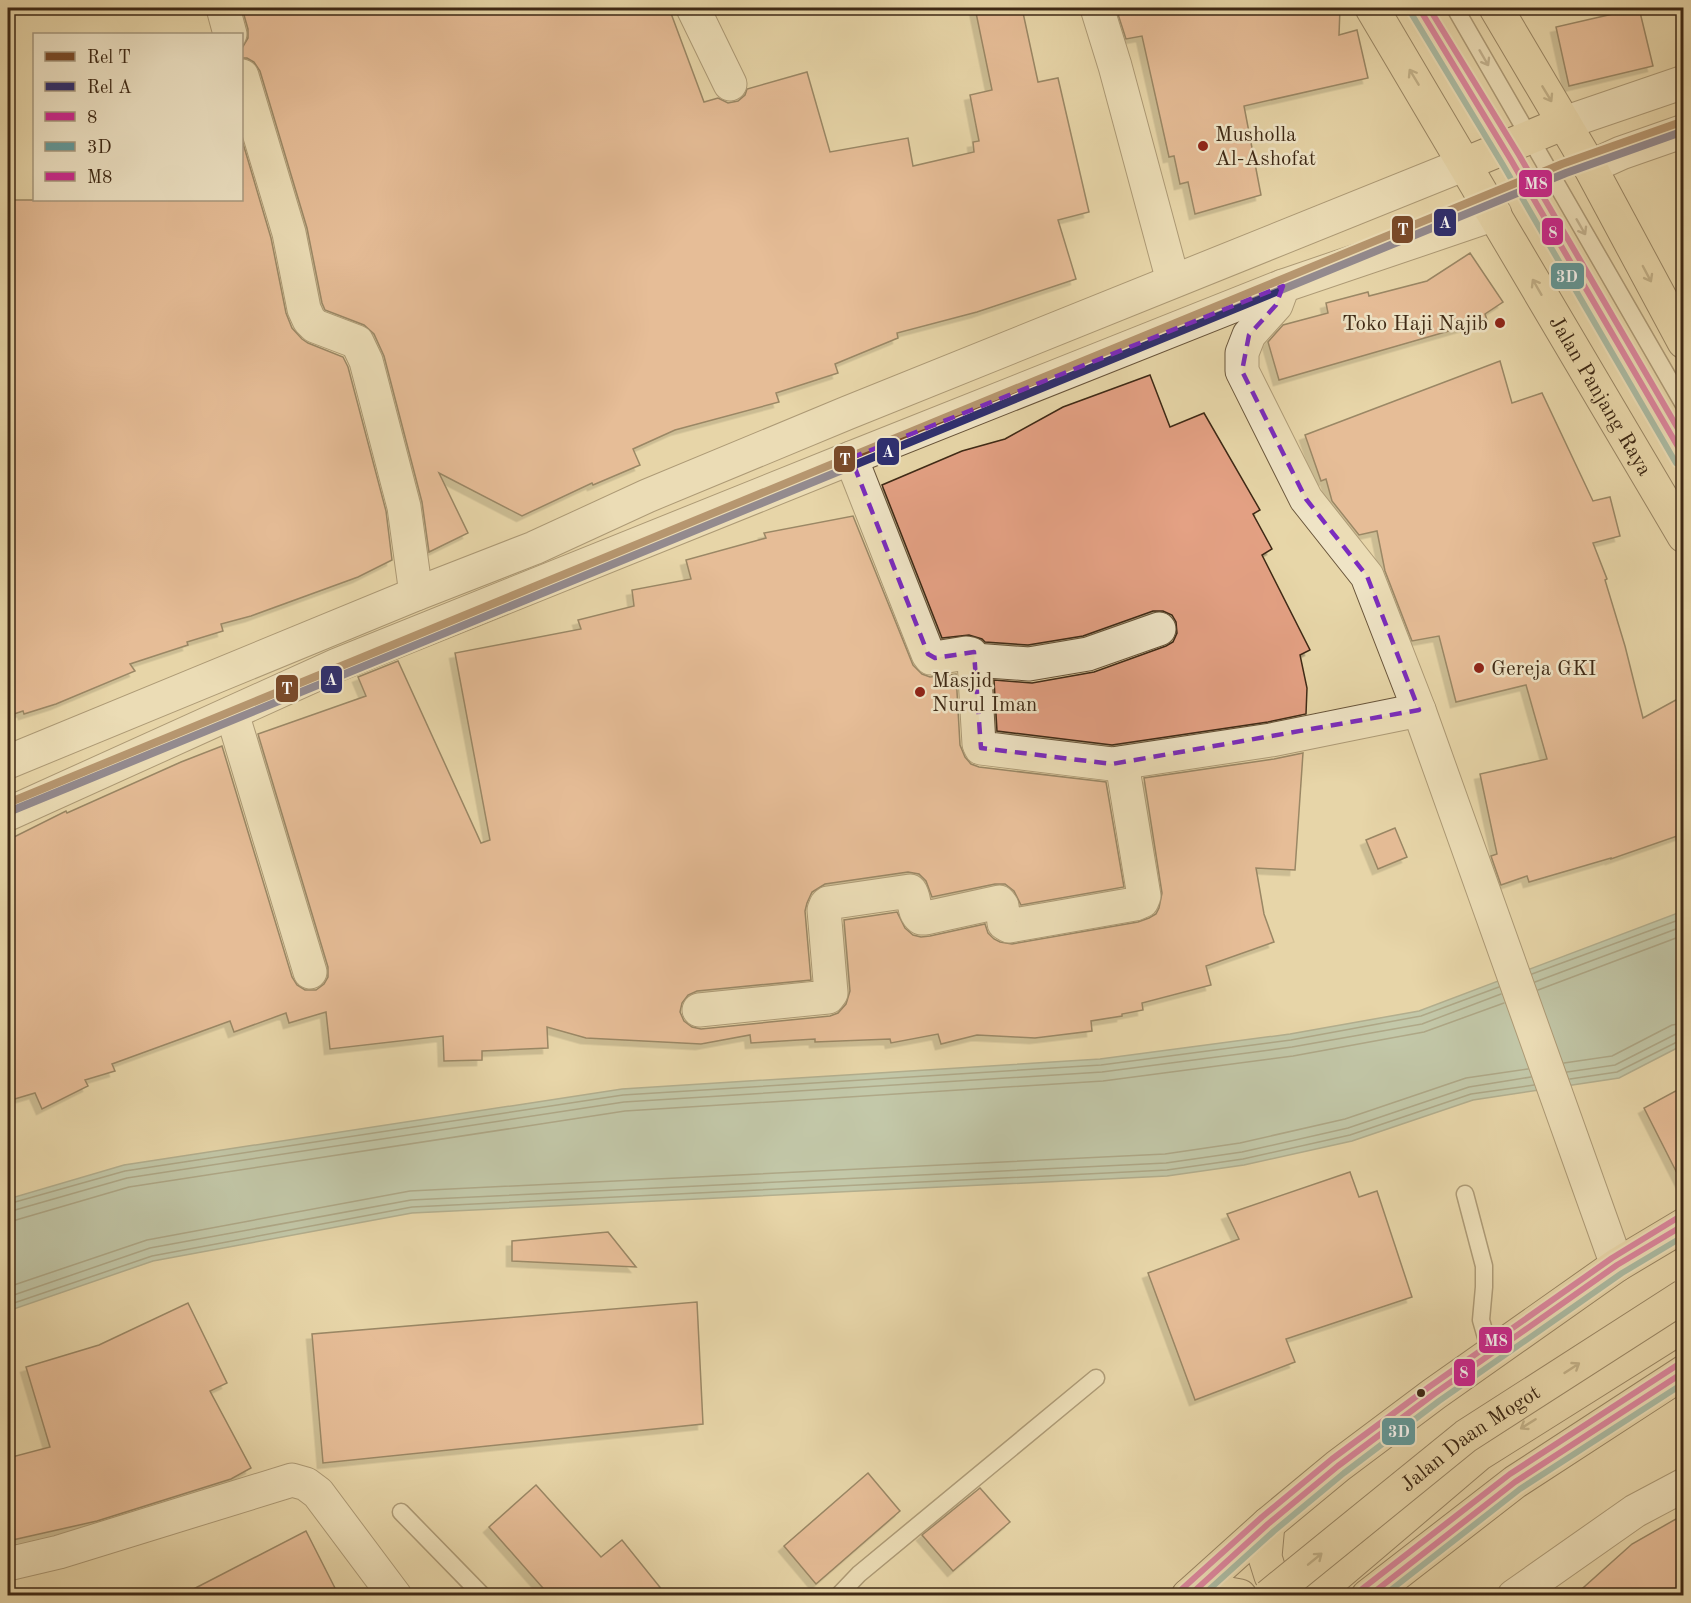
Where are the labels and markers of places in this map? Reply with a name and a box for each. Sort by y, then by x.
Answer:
place label: Musholla Al-Ashofat [1215,125,1316,170]
marker: Musholla Al-Ashofat [1196,139,1210,153]
place label: Toko Haji Najib [1342,314,1488,335]
marker: Toko Haji Najib [1493,316,1507,330]
place label: Gereja GKI [1491,659,1596,680]
marker: Gereja GKI [1472,661,1486,675]
place label: Masjid Nurul Iman [932,671,1037,716]
marker: Masjid Nurul Iman [913,685,927,699]
unlabelled marker [1415,1387,1427,1399]

